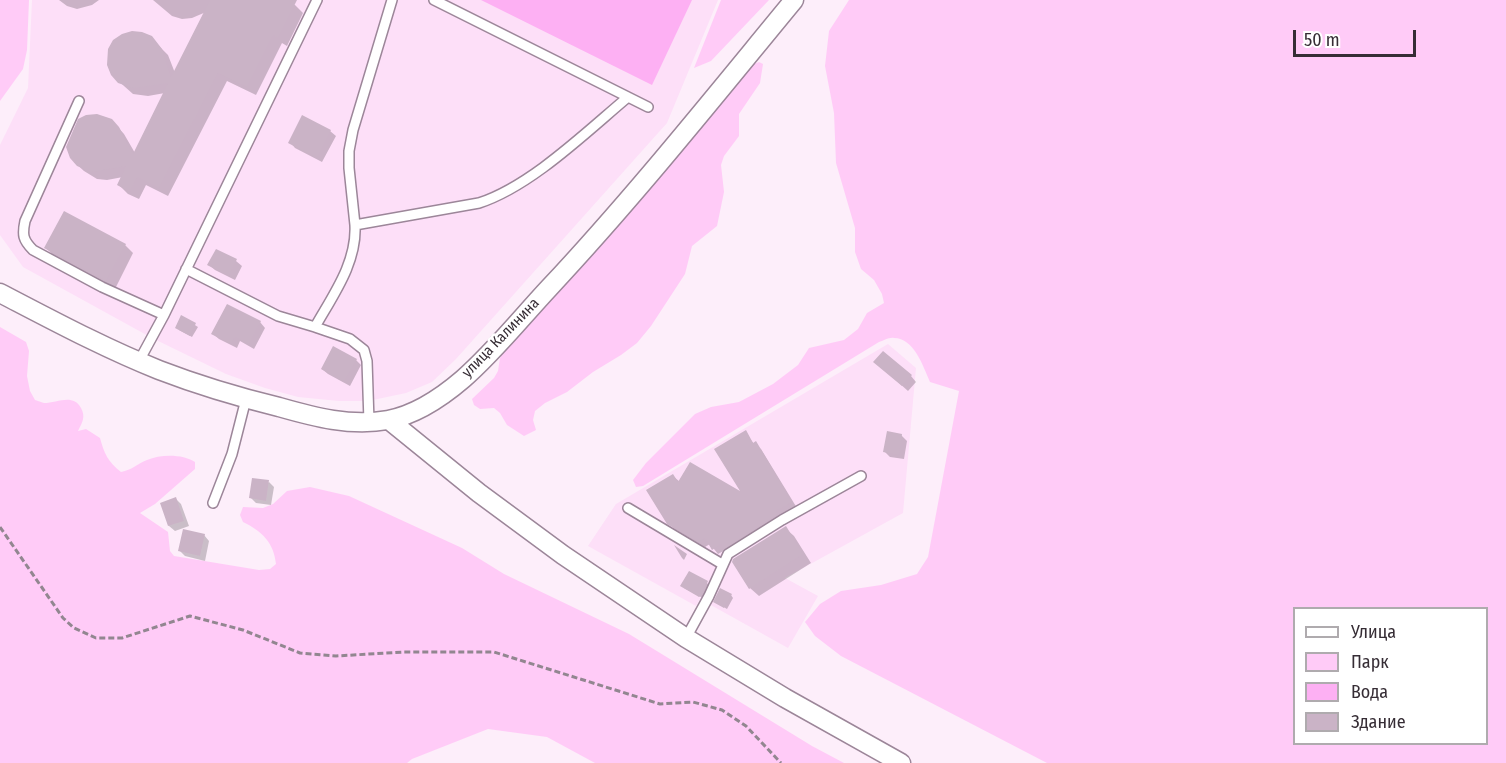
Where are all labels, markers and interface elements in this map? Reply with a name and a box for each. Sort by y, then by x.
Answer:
scale bar [1296,18,1419,56]
text: 50 m [1304,29,1340,51]
street label: улица Калинина [459,295,543,381]
legend [1293,607,1488,745]
text: Улица [1351,621,1396,643]
text: Парк [1351,651,1389,673]
text: Вода [1351,681,1388,703]
text: Здание [1351,711,1406,733]

